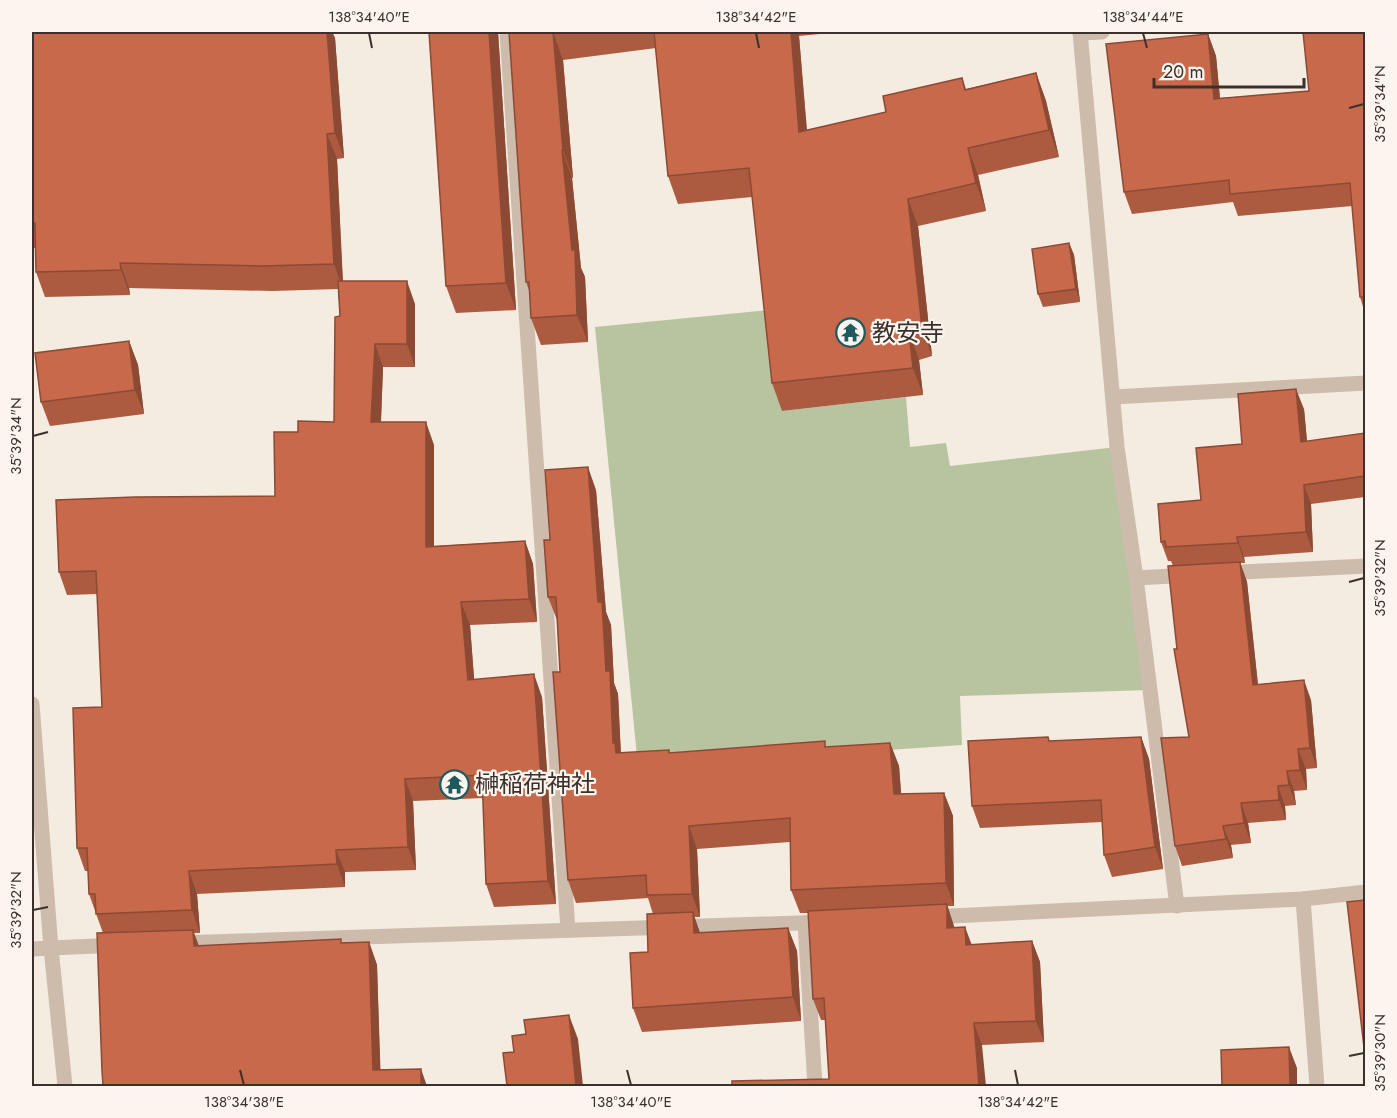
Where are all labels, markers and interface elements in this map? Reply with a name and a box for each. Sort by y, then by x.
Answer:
text: 138°34'40"E [328,6,410,28]
text: 138°34'42"E [715,6,797,28]
text: 138°34'44"E [1102,6,1184,28]
scale bar [1154,51,1304,89]
text: 20 m [1163,59,1203,85]
text: 35°39'34"N [1369,65,1391,143]
place label: 教安寺 [872,315,944,350]
temple icon: 教安寺 [835,317,867,349]
text: 35°39'34"N [5,397,27,475]
text: 35°39'32"N [1369,539,1391,617]
place label: 榊稲荷神社 [475,766,595,801]
temple icon: 榊稲荷神社 [438,768,470,800]
text: 35°39'32"N [5,871,27,949]
text: 35°39'30"N [1369,1014,1391,1092]
text: 138°34'38"E [204,1091,284,1113]
text: 138°34'40"E [590,1091,672,1113]
text: 138°34'42"E [977,1091,1059,1113]

